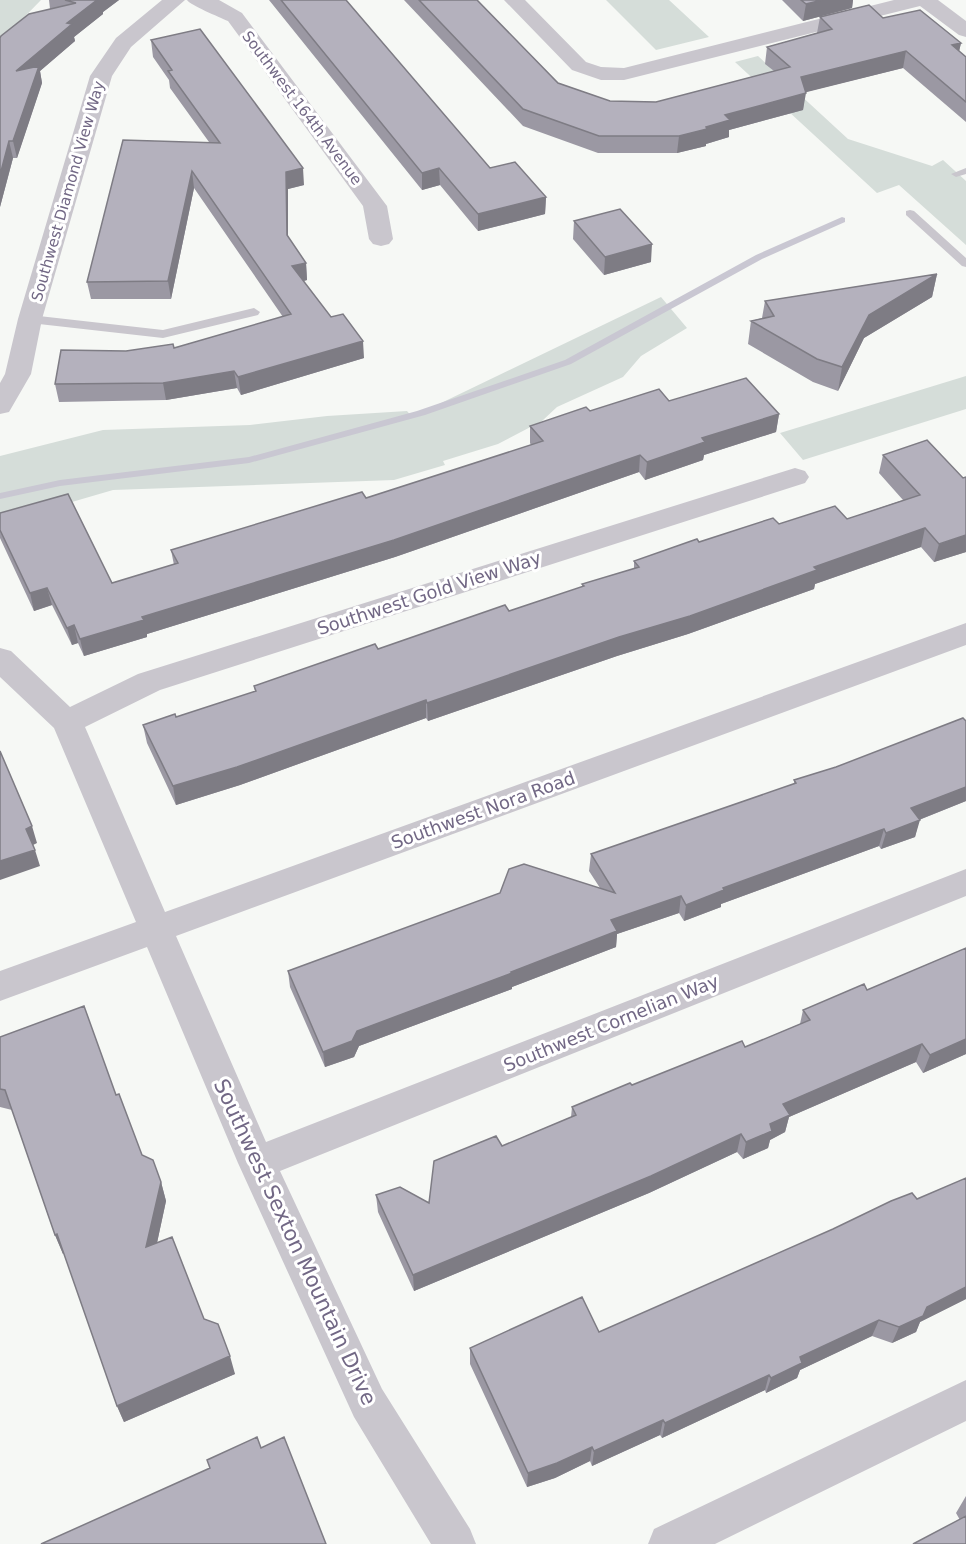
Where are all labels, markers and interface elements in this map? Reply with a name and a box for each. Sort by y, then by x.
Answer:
street label: Southwest 164th Avenue [238,27,366,189]
street label: Southwest Diamond View Way [28,79,108,303]
street label: Southwest Gold View Way [314,547,544,639]
street label: Southwest Nora Road [388,767,578,853]
street label: Southwest Cornelian Way [500,970,722,1076]
street label: Southwest Sexton Mountain Drive [209,1075,381,1409]

